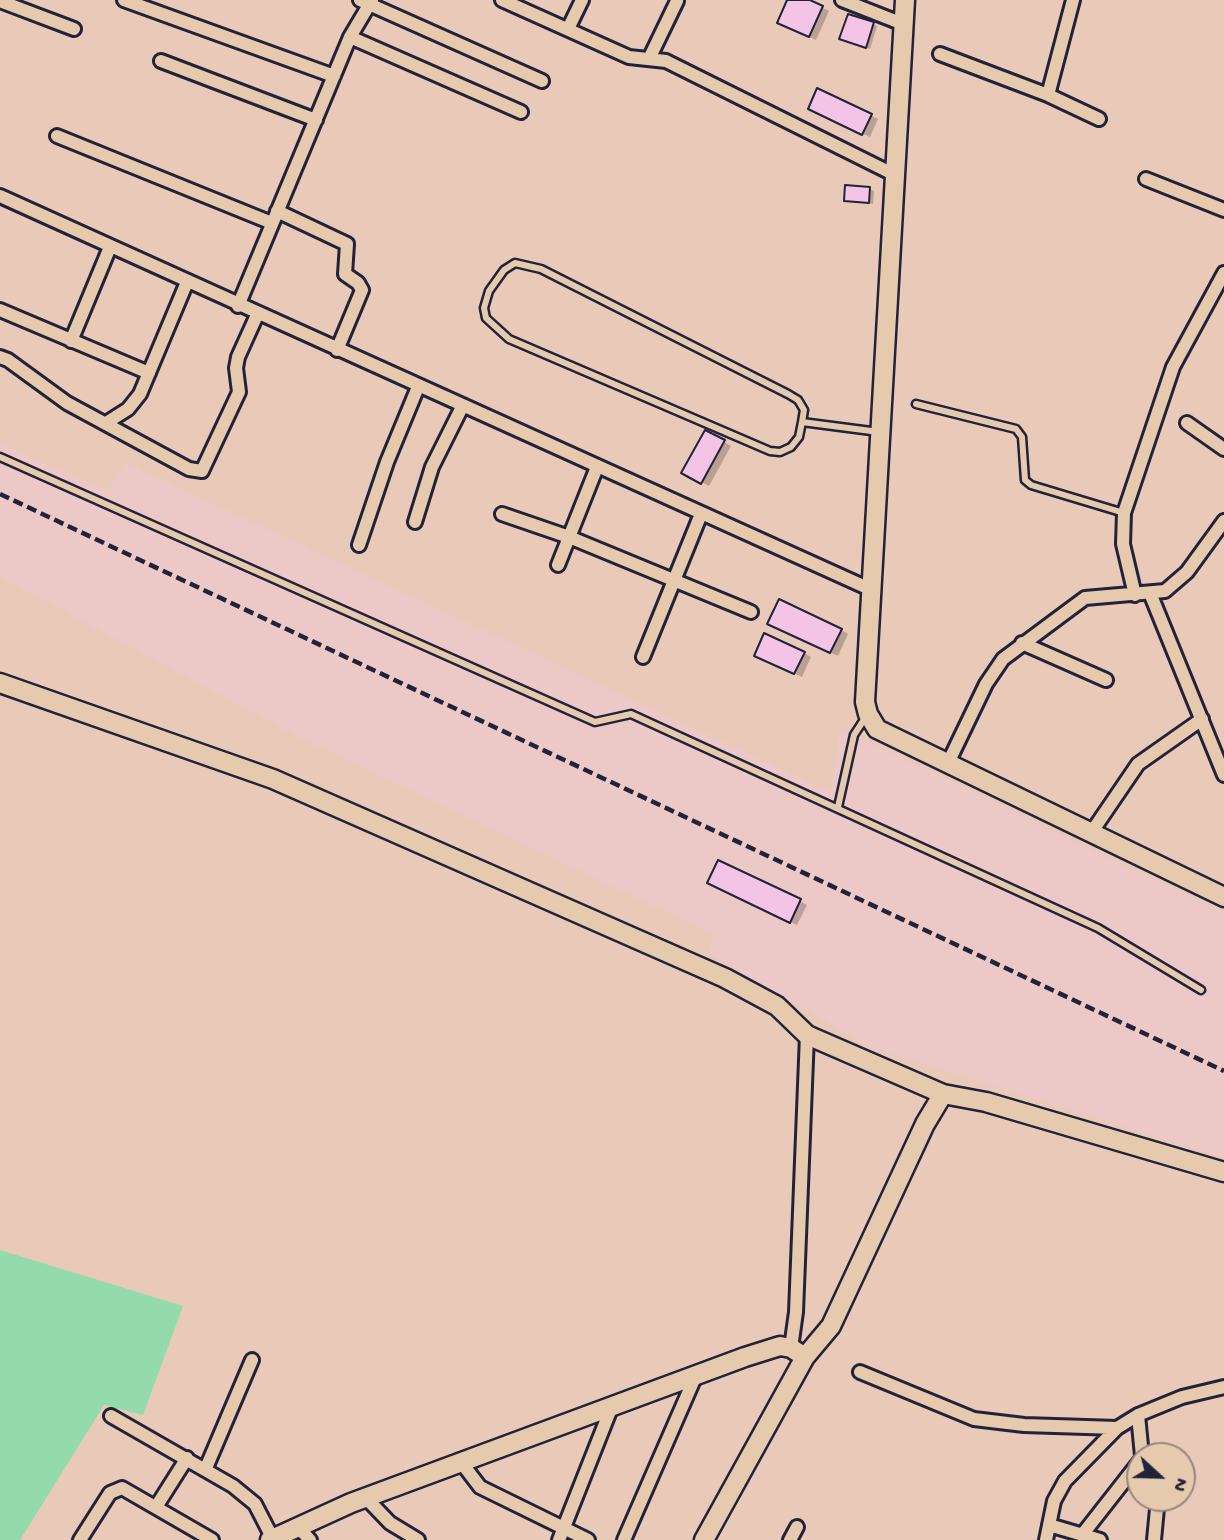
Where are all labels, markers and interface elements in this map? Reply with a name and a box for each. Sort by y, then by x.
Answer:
north arrow [1126,1442,1196,1512]
text: N [1166,1474,1192,1494]

